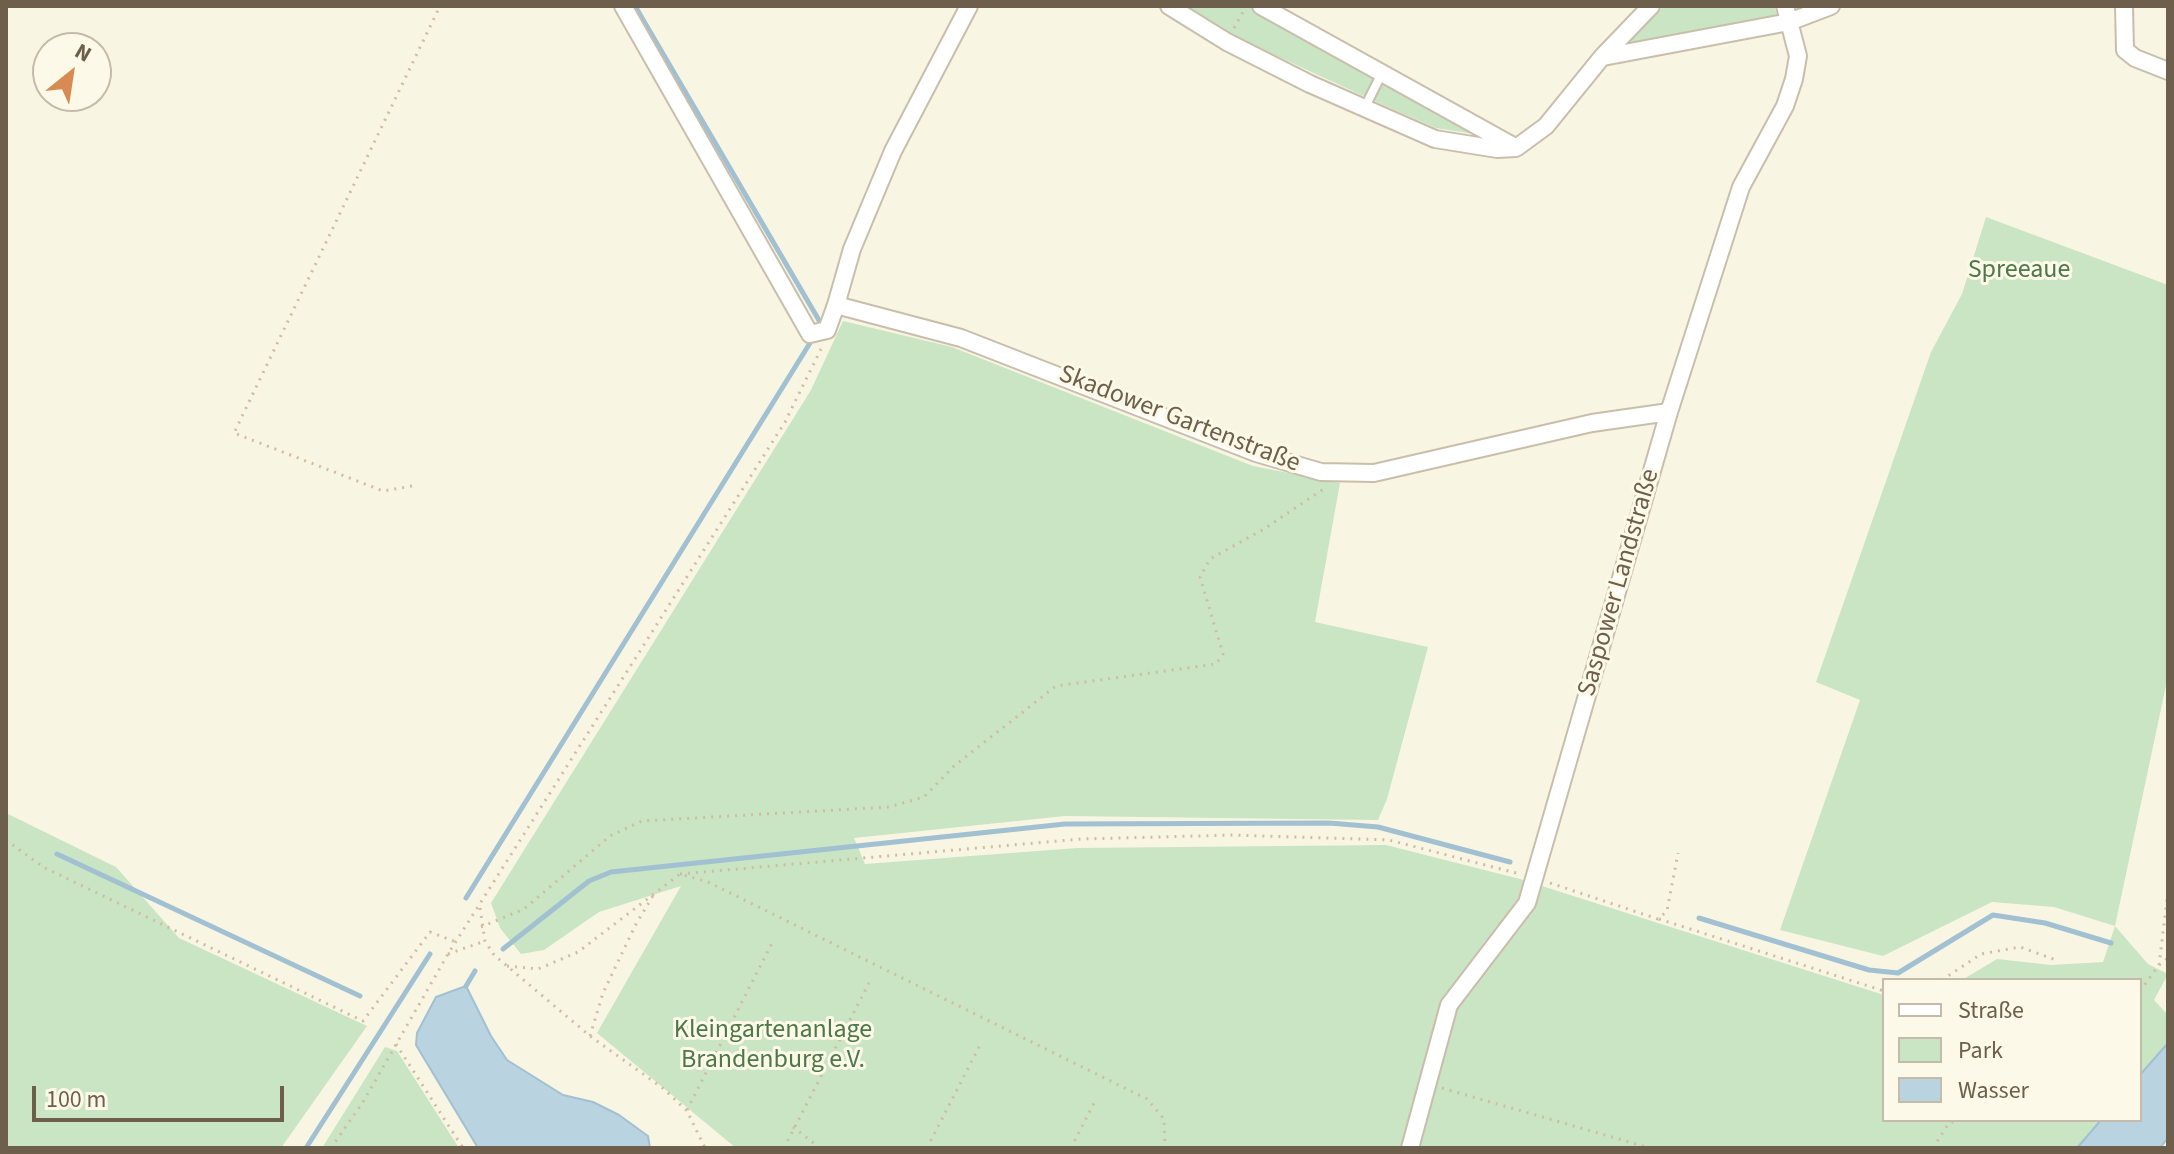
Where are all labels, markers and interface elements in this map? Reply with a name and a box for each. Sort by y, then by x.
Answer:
north arrow [32,32,112,112]
text: N [69,35,97,70]
park label: Spreeaue [1968,255,2070,287]
street label: Skadower Gartenstraße [1054,360,1304,480]
street label: Saspower Landstraße [1573,466,1667,700]
legend [1882,978,2142,1122]
text: Straße [1958,993,2024,1028]
park label: Kleingartenanlage Brandenburg e.V. [674,1015,872,1076]
text: Park [1958,1033,2003,1068]
scale bar [36,1070,288,1120]
text: Wasser [1958,1073,2029,1108]
text: 100 m [46,1082,106,1117]

